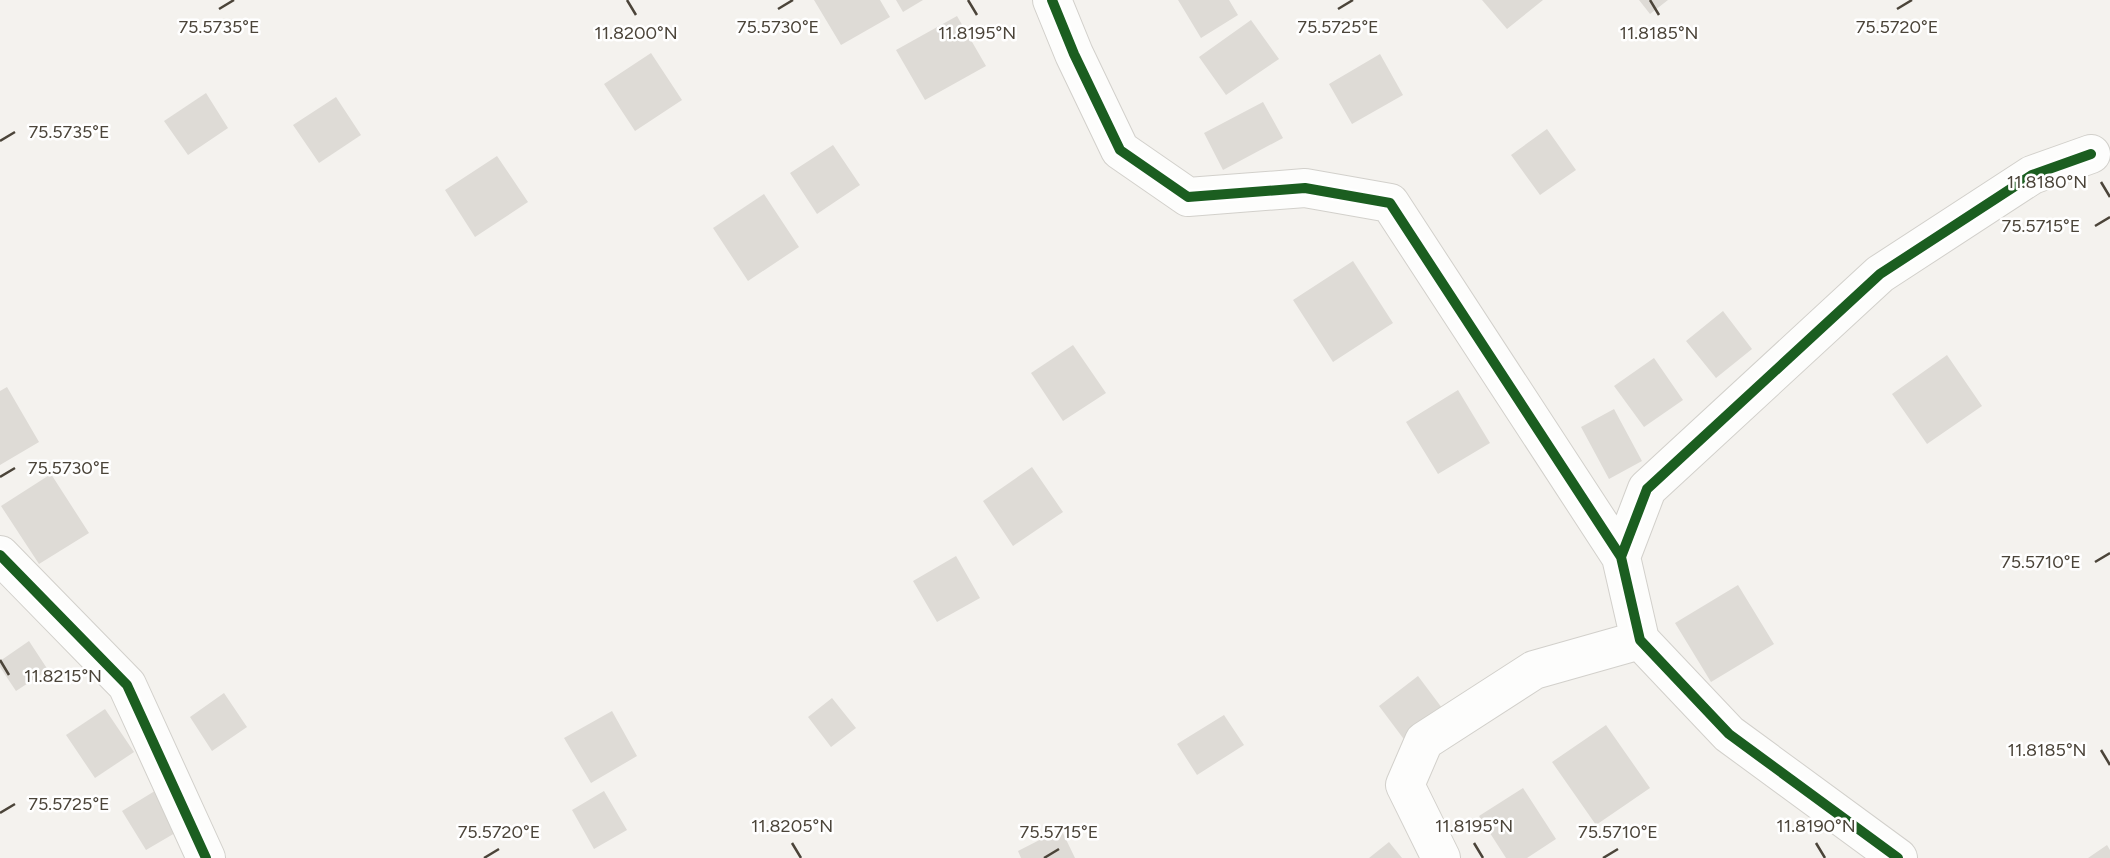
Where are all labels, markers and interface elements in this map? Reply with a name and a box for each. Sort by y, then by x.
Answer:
text: 75.5735°E [178,16,260,38]
text: 75.5730°E [737,16,819,38]
text: 75.5725°E [1297,16,1379,38]
text: 75.5720°E [1856,16,1938,38]
text: 11.8200°N [594,22,678,44]
text: 11.8195°N [938,22,1016,44]
text: 11.8185°N [1619,22,1699,44]
text: 75.5735°E [28,121,110,143]
text: 11.8180°N [2007,171,2087,193]
text: 75.5715°E [2002,215,2080,237]
text: 75.5730°E [28,457,110,479]
text: 75.5710°E [2001,551,2081,573]
text: 11.8215°N [24,665,102,687]
text: 11.8185°N [2007,739,2087,761]
text: 75.5725°E [28,793,110,815]
text: 11.8205°N [751,815,833,837]
text: 11.8195°N [1435,815,1513,837]
text: 11.8190°N [1776,815,1856,837]
text: 75.5720°E [458,821,540,843]
text: 75.5715°E [1020,821,1098,843]
text: 75.5710°E [1578,821,1658,843]

